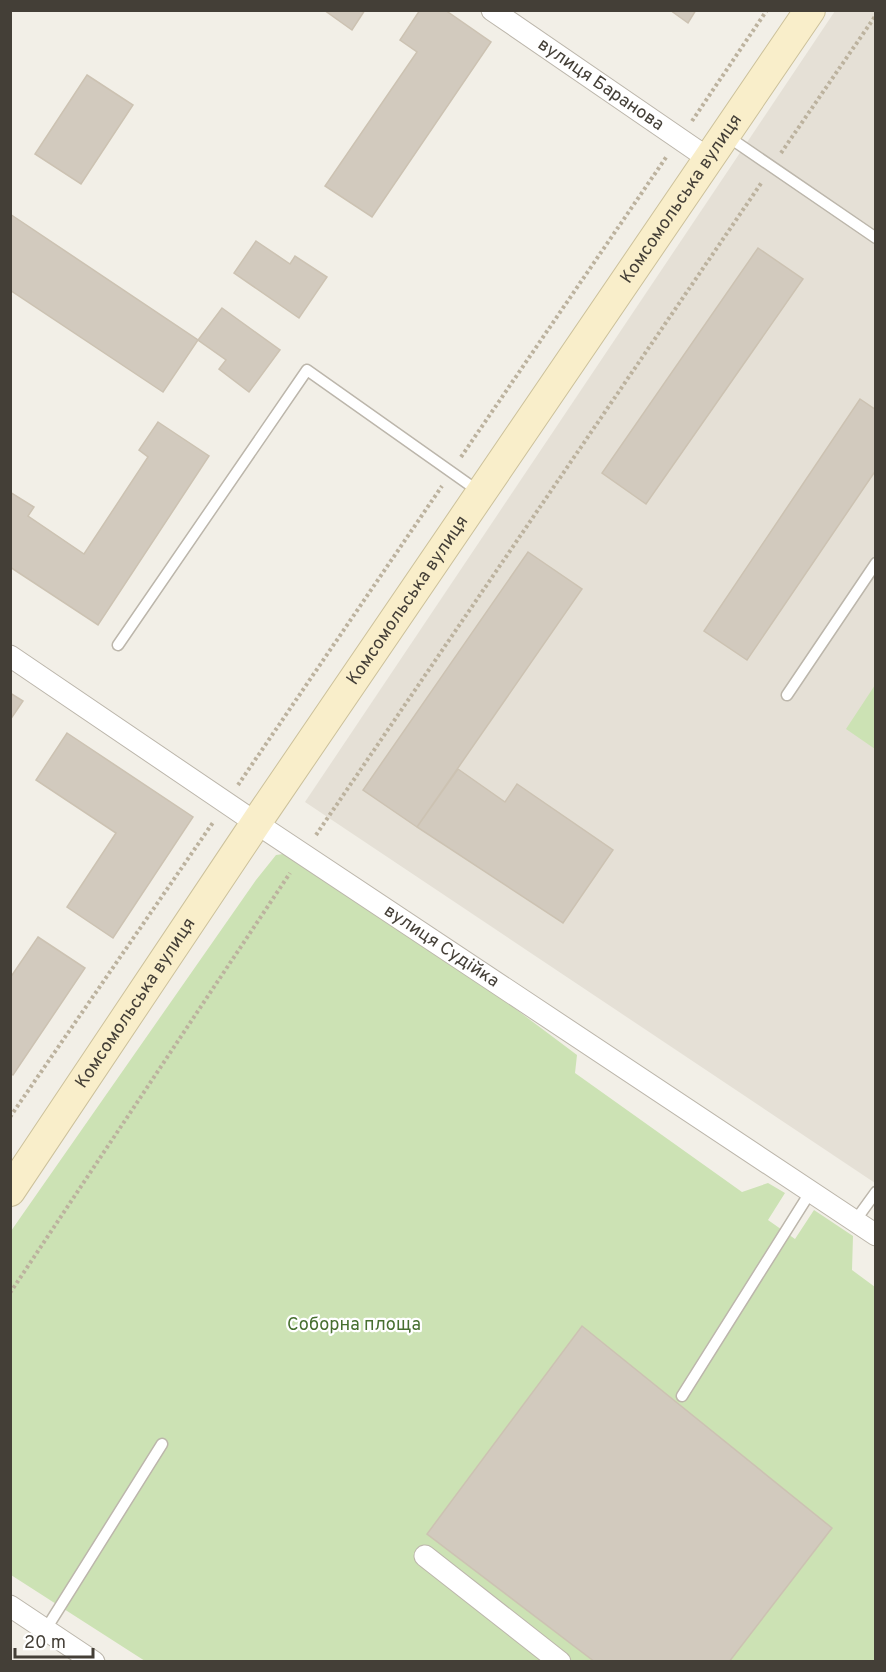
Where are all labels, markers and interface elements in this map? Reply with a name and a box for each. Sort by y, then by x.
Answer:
street label: вулиця Баранова [533,33,668,136]
street label: Комсомольська вулиця [615,109,747,288]
street label: Комсомольська вулиця [342,511,474,690]
street label: вулиця Судійка [379,900,504,993]
street label: Комсомольська вулиця [70,913,201,1093]
park label: Соборна площа [287,1314,421,1337]
scale bar [15,1621,93,1659]
text: 20 m [24,1632,66,1655]

